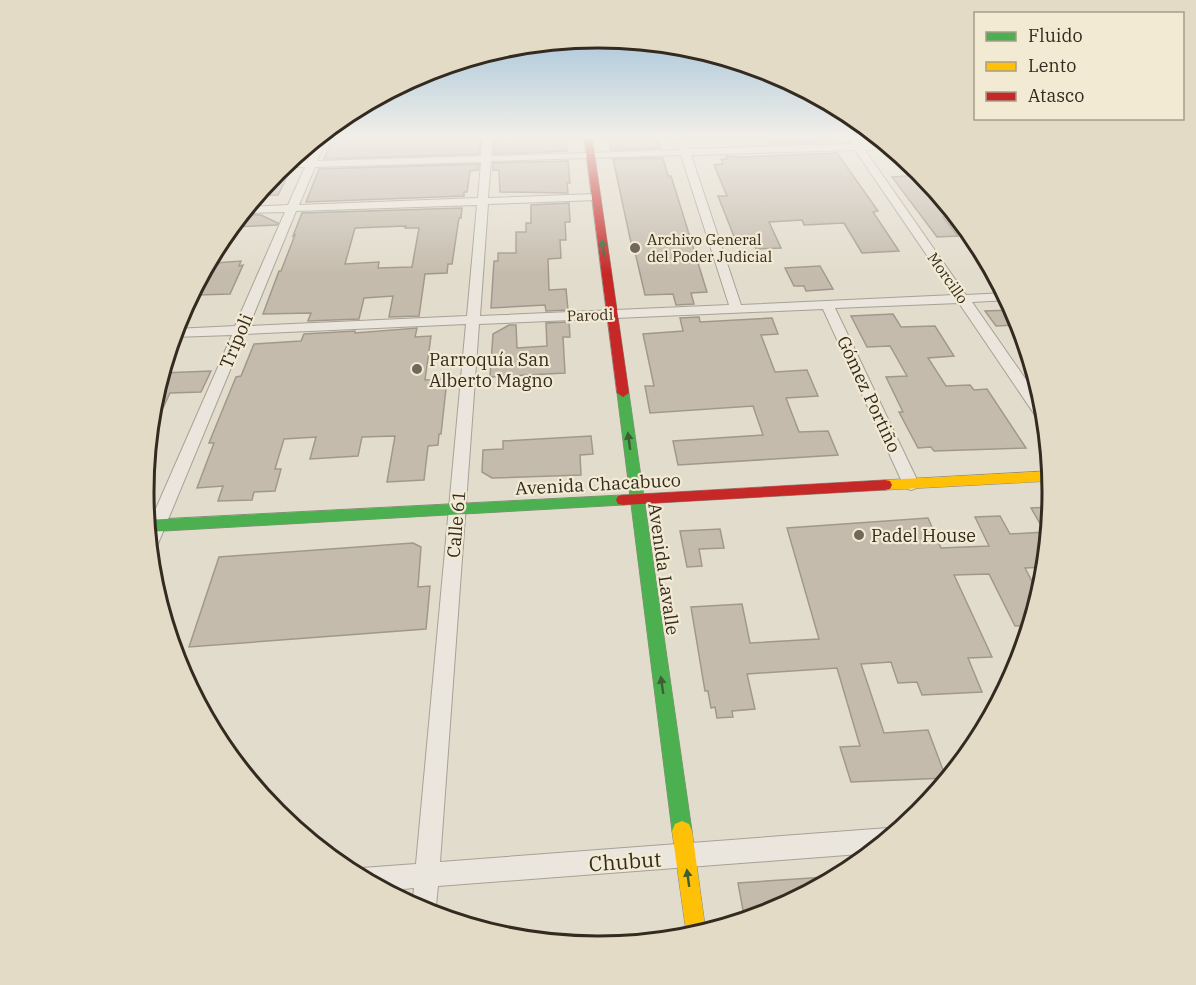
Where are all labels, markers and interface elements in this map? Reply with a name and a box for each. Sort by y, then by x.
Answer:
legend [974,12,1184,120]
text: Fluido [1028,24,1083,47]
text: Lento [1028,54,1076,77]
text: Atasco [1028,84,1084,107]
place label: Archivo General del Poder Judicial [647,230,772,266]
one-way arrow [599,239,608,258]
marker: Archivo General del Poder Judicial [628,241,642,255]
street label: Morcillo [924,249,972,307]
street label: Parodi [566,305,614,325]
street label: Trípoli [214,310,258,372]
street label: Gómez Portiño [832,332,906,456]
place label: Parroquía San Alberto Magno [429,348,553,392]
marker: Parroquía San Alberto Magno [410,362,424,376]
one-way arrow [625,432,634,451]
street label: Avenida Chacabuco [515,468,681,500]
street label: Calle 61 [442,489,470,559]
street label: Avenida Lavalle [643,502,685,636]
place label: Padel House [871,524,976,547]
marker: Padel House [852,528,866,542]
one-way arrow [657,675,666,694]
street label: Chubut [588,844,662,878]
one-way arrow [683,868,692,887]

